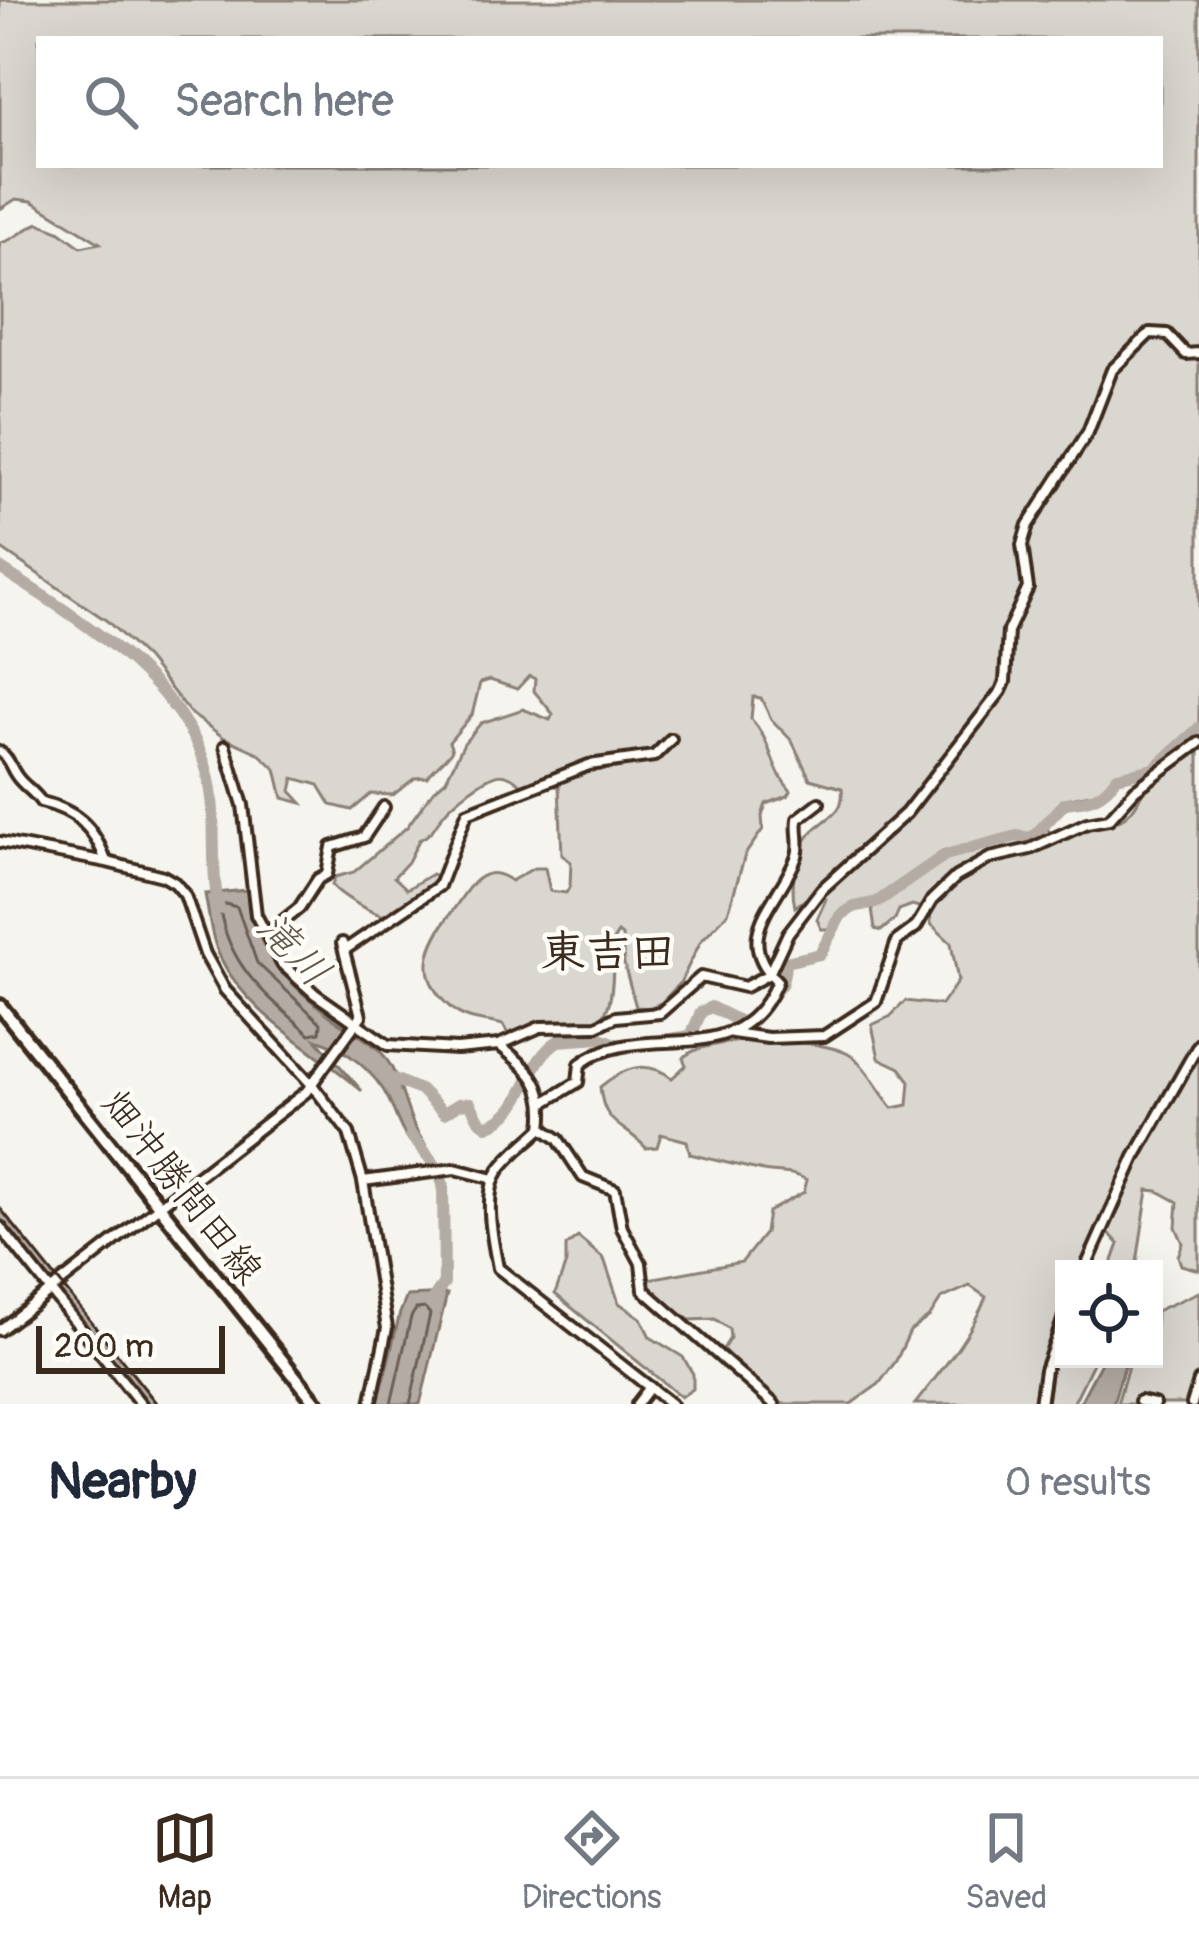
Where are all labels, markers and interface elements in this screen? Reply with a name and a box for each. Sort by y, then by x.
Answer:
search box [36,36,1163,168]
icon: search [78,69,144,135]
text: Search here [174,74,394,130]
water label: 滝川 [245,902,341,998]
district label: 東吉田 [540,925,676,981]
street label: 畑沖勝間田線 [91,1080,273,1294]
map controls [1055,1260,1163,1368]
button: locate [1055,1260,1163,1368]
scale bar [36,1320,225,1373]
text: 200 m [54,1326,154,1367]
text: Nearby [48,1450,196,1514]
text: 0 results [1005,1458,1151,1507]
tab: Map [152,1805,218,1918]
tab: Directions [522,1805,662,1918]
tab: Saved [965,1805,1047,1918]

